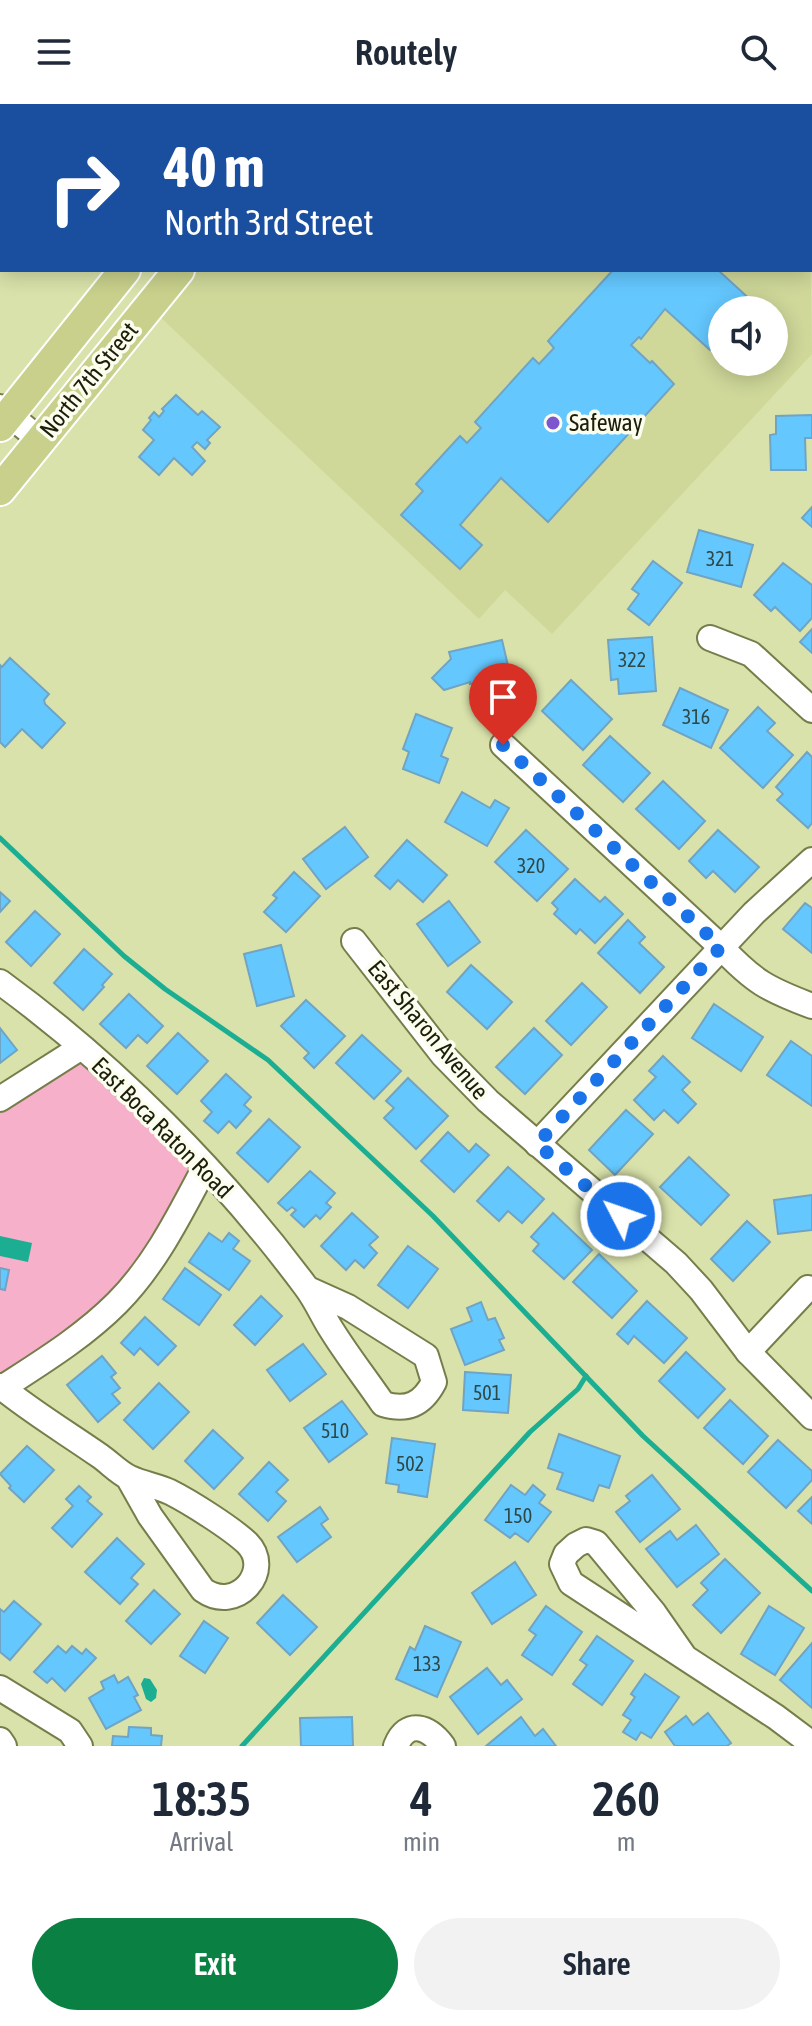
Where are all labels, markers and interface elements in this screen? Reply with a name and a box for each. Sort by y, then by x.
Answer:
icon: menu [32,30,76,74]
icon: search [736,30,780,74]
text: Routely [355,31,457,73]
text: 40 m [164,135,265,199]
icon: right [32,136,136,240]
text: North 3rd Street [164,201,374,243]
map controls [708,296,788,376]
button: sound [708,296,788,376]
street label: North 7th Street [34,317,143,443]
place label: Safeway [569,409,643,436]
marker: Safeway [544,414,562,432]
house number: 321 [706,547,734,570]
house number: 322 [618,648,646,671]
pin [469,663,537,745]
icon: arrive [481,675,525,719]
house number: 316 [682,705,710,728]
house number: 320 [517,854,545,877]
street label: East Sharon Avenue [363,955,494,1104]
street label: East Boca Raton Road [86,1052,238,1204]
position arrow [579,1174,663,1258]
house number: 501 [473,1381,501,1404]
house number: 510 [321,1419,349,1442]
house number: 502 [396,1452,424,1475]
house number: 150 [504,1504,532,1527]
house number: 133 [413,1652,441,1675]
text: 18:35 [152,1771,251,1826]
text: 4 [410,1771,433,1826]
text: 260 [592,1771,660,1826]
text: Arrival [170,1827,233,1857]
text: min [403,1827,440,1857]
text: m [617,1827,635,1857]
button: Exit [32,1918,398,2010]
button: Share [414,1918,780,2010]

